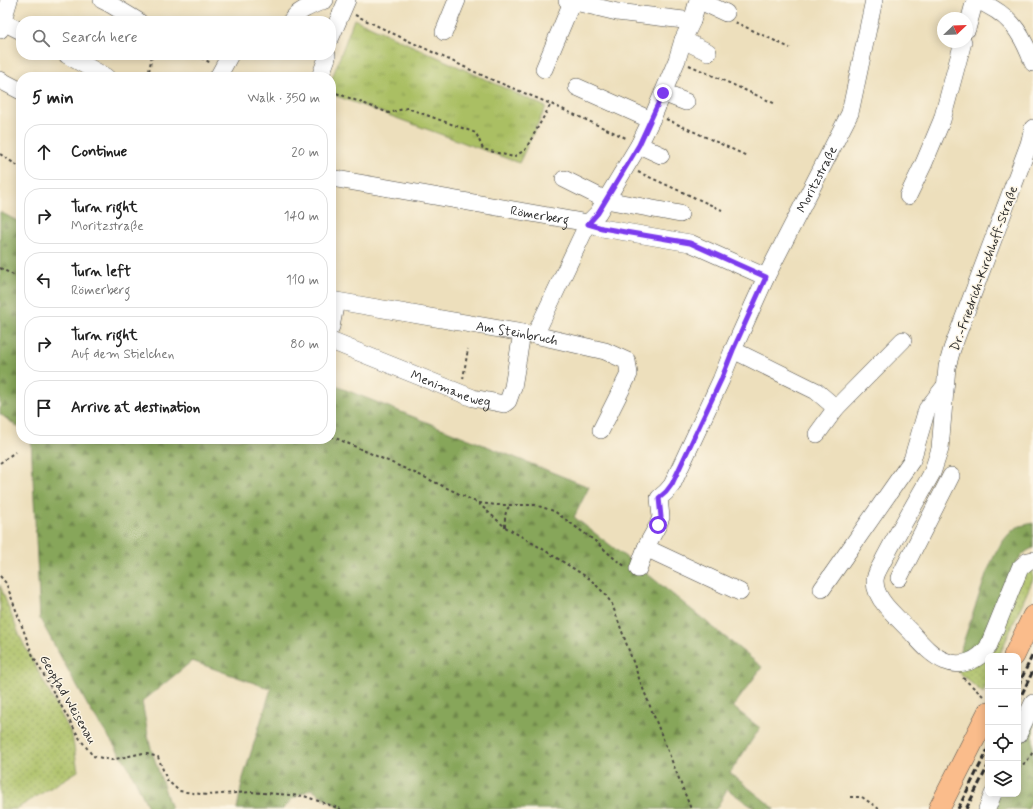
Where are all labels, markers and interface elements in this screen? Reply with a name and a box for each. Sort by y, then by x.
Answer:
north arrow [937,12,973,48]
search box [16,16,336,60]
icon: search [30,27,52,49]
text: Search here [62,28,138,48]
route end [654,84,672,102]
text: 5 min [32,87,74,109]
text: Walk · 350 m [247,90,320,107]
icon: ahead [33,141,55,163]
text: Continue [71,142,127,162]
street label: Moritzstraße [793,143,842,216]
text: 20 m [291,144,319,161]
street label: Dr.-Friedrich-Kirchhoff-Straße [947,184,1022,353]
text: Turn right [71,198,138,218]
street label: Römerberg [509,203,570,232]
icon: right [33,205,55,227]
text: 140 m [284,208,319,225]
text: Moritzstraße [71,218,144,235]
text: Turn left [71,262,131,282]
icon: left [33,269,55,291]
text: 110 m [286,272,319,289]
text: Römerberg [71,282,130,299]
street label: Am Steinbruch [475,318,560,350]
text: Turn right [71,326,138,346]
icon: right [33,333,55,355]
text: 80 m [290,336,319,353]
text: Auf dem Stielchen [71,346,174,363]
street label: Menimaneweg [408,367,492,412]
icon: arrive [33,397,55,419]
text: Arrive at destination [71,398,200,418]
route start [649,516,667,534]
street label: Geopfad Weisenau [35,652,100,748]
map controls [985,653,1021,797]
button: + [985,653,1021,689]
button: − [985,689,1021,725]
button: locate [985,725,1021,761]
button: layers [985,761,1021,797]

